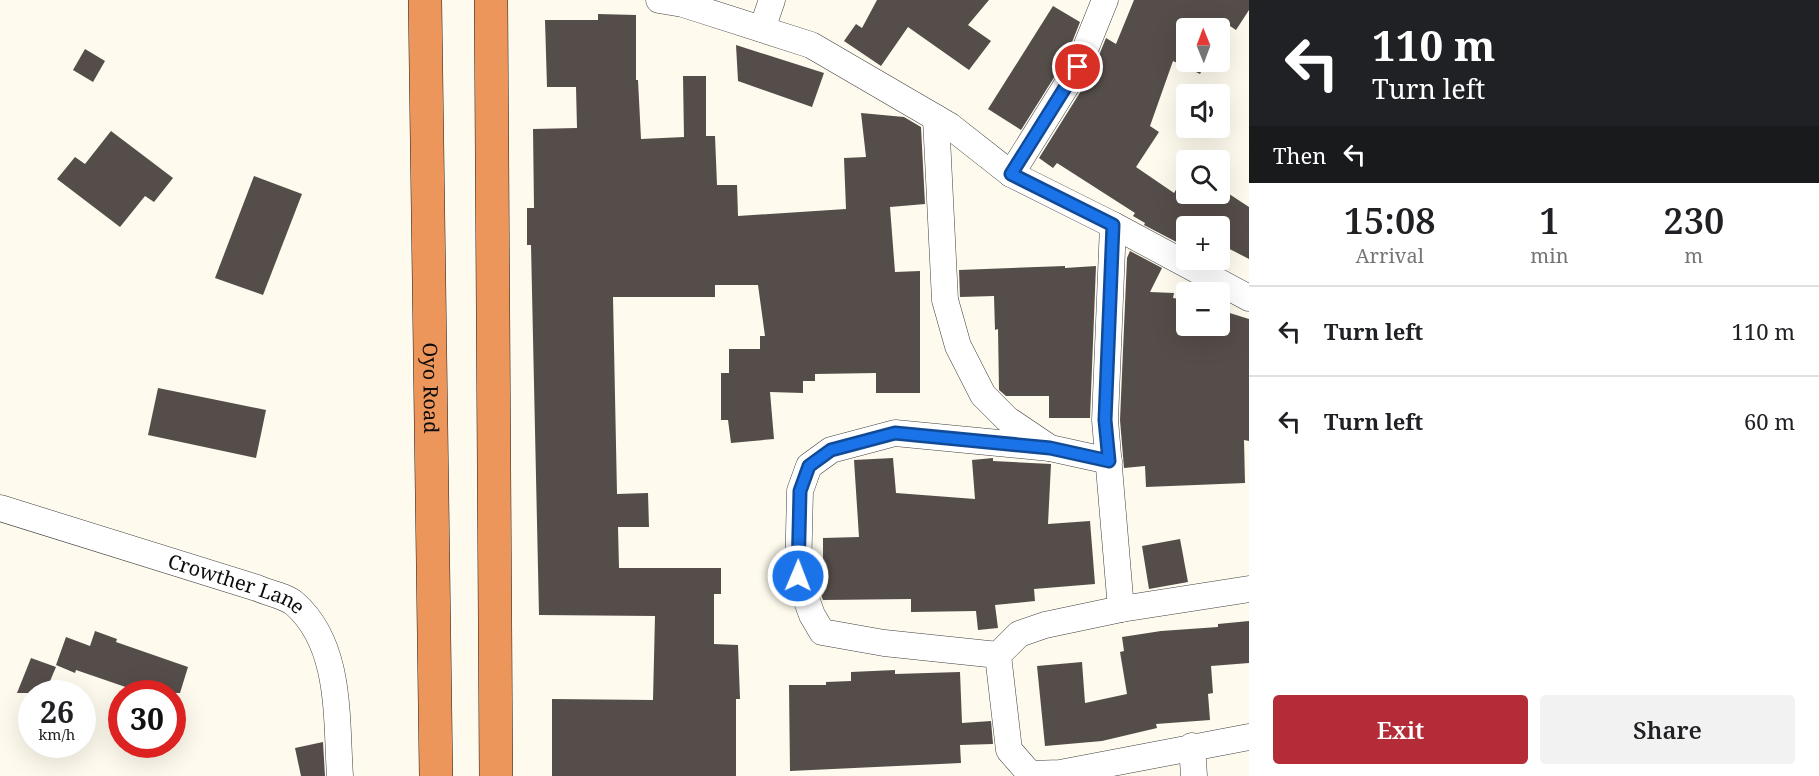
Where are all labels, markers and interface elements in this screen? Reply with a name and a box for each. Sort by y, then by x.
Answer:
text: 110 m [1372,16,1496,73]
north arrow [1176,18,1230,72]
map controls [1176,18,1230,336]
icon: left [1273,24,1351,102]
pin [1052,41,1103,92]
icon: arrive [1061,50,1094,83]
text: Turn left [1372,70,1485,107]
button: sound [1176,84,1230,138]
icon: left [1338,138,1371,171]
text: Then [1273,140,1326,170]
button: search [1176,150,1230,204]
text: 15:08 [1344,196,1436,245]
text: 1 [1539,196,1560,245]
text: 230 [1663,196,1724,245]
button: + [1176,216,1230,270]
text: Arrival [1355,242,1424,269]
text: min [1530,242,1569,269]
text: m [1684,242,1703,269]
button: − [1176,282,1230,336]
icon: left [1273,315,1306,348]
text: Turn left [1324,316,1423,346]
text: 110 m [1732,316,1795,346]
street label: Oyo Road [417,342,445,434]
icon: left [1273,405,1306,438]
text: Turn left [1324,406,1423,436]
text: 60 m [1744,406,1795,436]
position arrow [766,544,830,608]
street label: Crowther Lane [165,547,311,620]
speed limit sign: 30 [108,680,186,758]
text: 26 [40,691,74,732]
button: Exit [1273,695,1528,764]
button: Share [1540,695,1795,764]
text: km/h [39,724,75,744]

